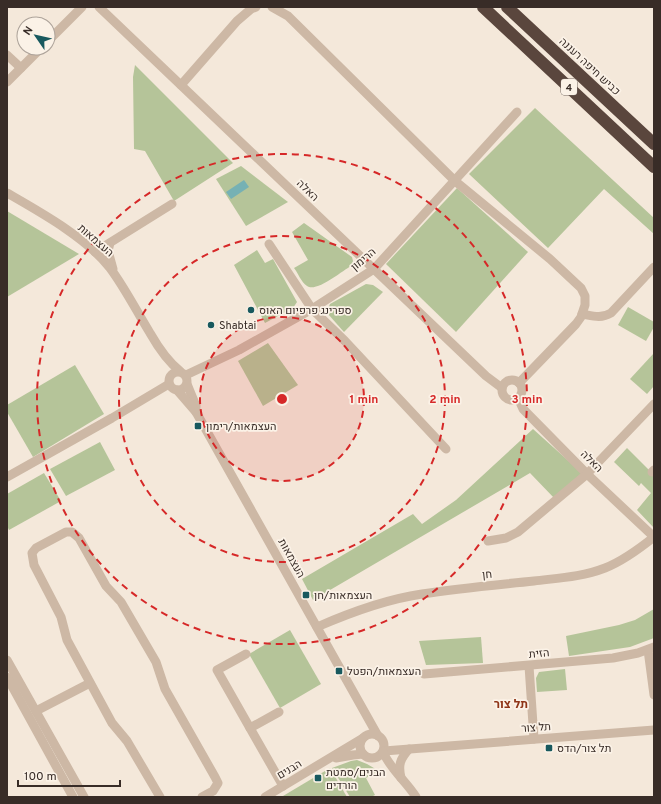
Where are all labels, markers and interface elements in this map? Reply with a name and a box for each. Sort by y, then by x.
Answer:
north arrow [16,16,56,56]
text: N [21,24,37,38]
street label: כביש חיפה רעננה [556,35,623,99]
road number: 4 [561,79,577,95]
street label: האלה [293,177,321,205]
street label: העצמאות [75,221,116,260]
street label: הרימון [348,245,379,274]
place label: ספרינג פרפיום האוס [259,304,352,318]
marker: ספרינג פרפיום האוס [246,305,256,315]
place label: Shabtai [219,319,256,333]
marker: Shabtai [206,320,216,330]
centre of rings [275,392,289,406]
text: 1 min [350,392,378,408]
text: 2 min [429,392,461,408]
text: 3 min [511,392,543,408]
place label: העצמאות/רימון [206,420,276,434]
marker: העצמאות/רימון [193,421,203,431]
street label: האלה [577,448,605,476]
street label: העצמאות [275,536,308,581]
street label: חן [481,568,493,582]
place label: העצמאות/חן [314,589,372,603]
marker: העצמאות/חן [301,590,311,600]
street label: הזית [528,646,550,662]
place label: העצמאות/הפטל [347,665,421,679]
marker: העצמאות/הפטל [334,666,344,676]
district label: תל צור [494,697,528,713]
street label: תל צור [521,720,552,736]
place label: תל צור/הדס [557,742,611,756]
marker: תל צור/הדס [544,743,554,753]
street label: הבנים [275,757,305,783]
scale bar [18,762,120,788]
place label: הבנים/סמטת הורדים [326,766,386,793]
text: 100 m [24,769,57,785]
marker: הבנים/סמטת הורדים [313,773,323,783]

